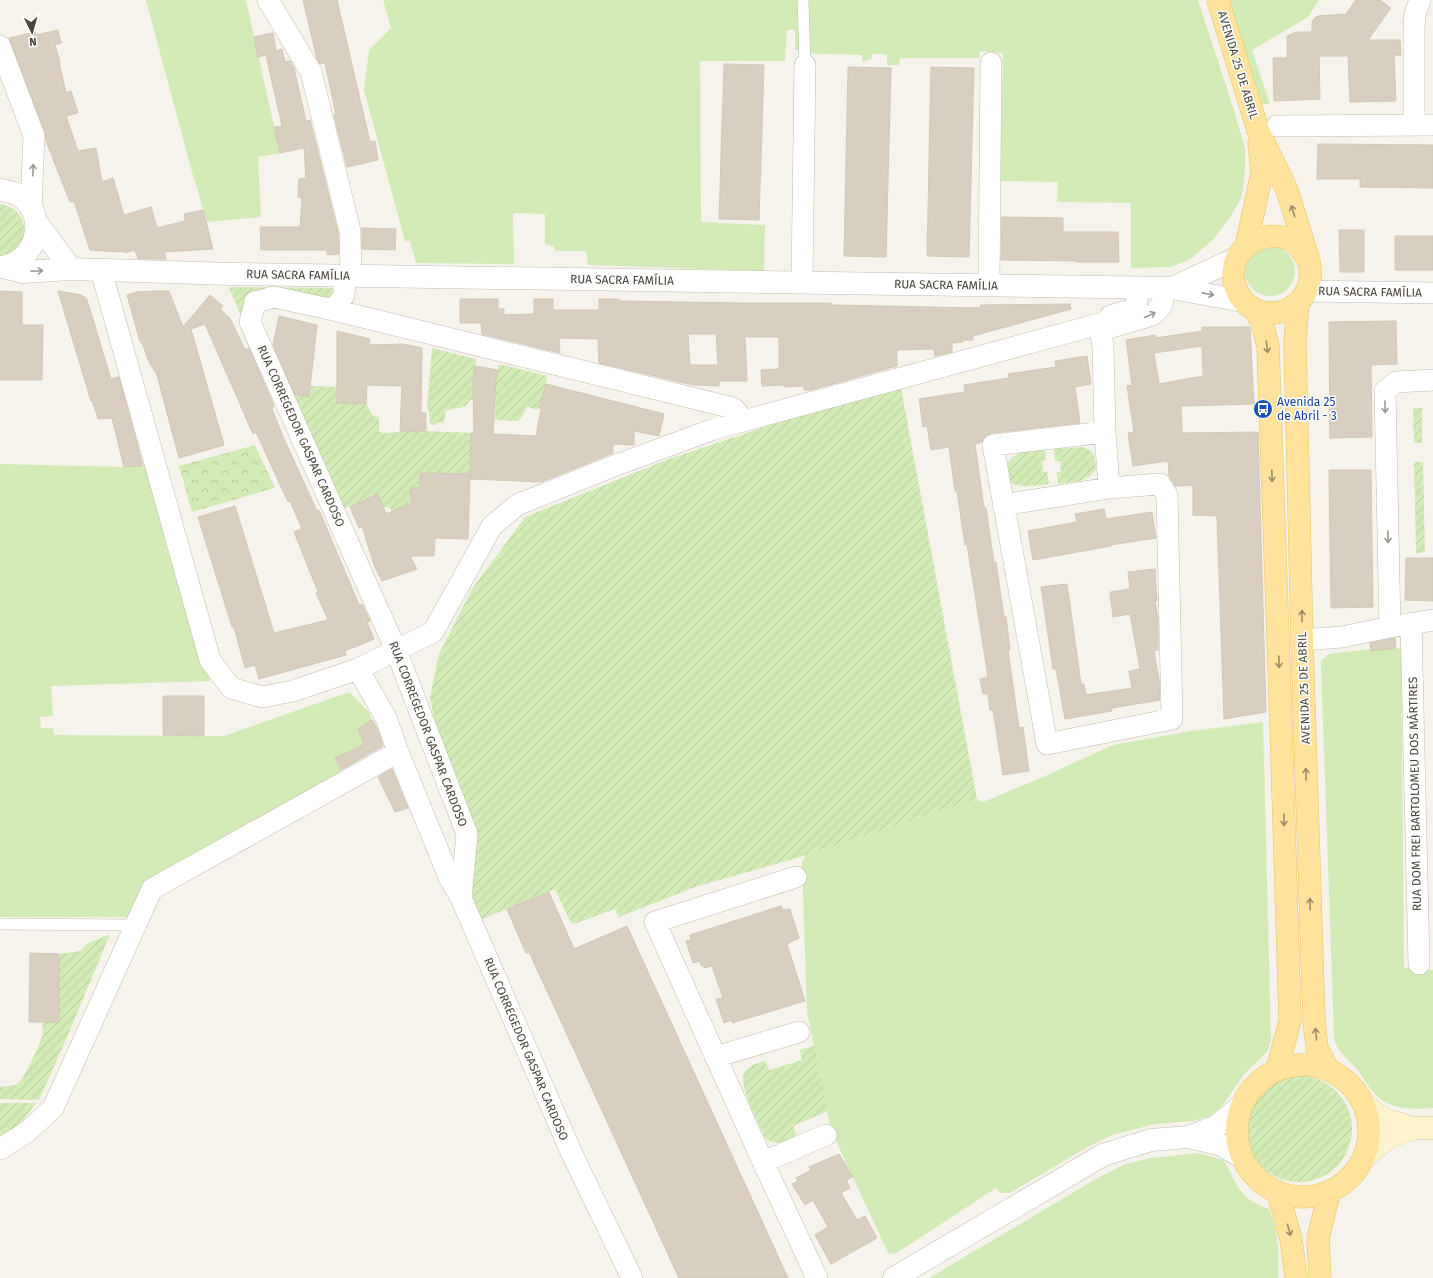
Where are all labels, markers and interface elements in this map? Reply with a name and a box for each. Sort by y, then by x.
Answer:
street label: AVENIDA 25 DE ABRIL [1215,9,1261,121]
north arrow [12,12,52,52]
text: N [29,35,37,48]
one-way arrow [29,164,36,177]
one-way arrow [1289,204,1296,217]
street label: RUA SACRA FAMÍLIA [246,266,350,283]
one-way arrow [30,267,43,275]
street label: RUA SACRA FAMÍLIA [570,271,674,288]
street label: RUA SACRA FAMÍLIA [894,276,998,293]
street label: RUA SACRA FAMÍLIA [1318,283,1422,300]
one-way arrow [1201,290,1214,298]
one-way arrow [1143,311,1155,318]
one-way arrow [1263,340,1271,353]
street label: RUA CORREGEDOR GASPAR CARDOSO [254,343,348,529]
place label: Avenida 25 de Abril - 3 [1277,395,1337,423]
bus stop icon: Avenida 25 de Abril - 3 [1252,398,1274,420]
one-way arrow [1381,400,1389,413]
one-way arrow [1269,469,1276,482]
one-way arrow [1384,530,1392,543]
one-way arrow [1298,610,1306,623]
street label: AVENIDA 25 DE ABRIL [1295,631,1313,745]
street label: RUA CORREGEDOR GASPAR CARDOSO [386,639,470,829]
one-way arrow [1275,655,1283,668]
street label: RUA DOM FREI BARTOLOMEU DOS MÁRTIRES [1405,676,1424,911]
one-way arrow [1302,768,1310,781]
one-way arrow [1280,813,1288,826]
one-way arrow [1307,898,1314,911]
street label: RUA CORREGEDOR GASPAR CARDOSO [481,955,571,1143]
one-way arrow [1312,1028,1319,1041]
one-way arrow [1286,1224,1293,1237]

